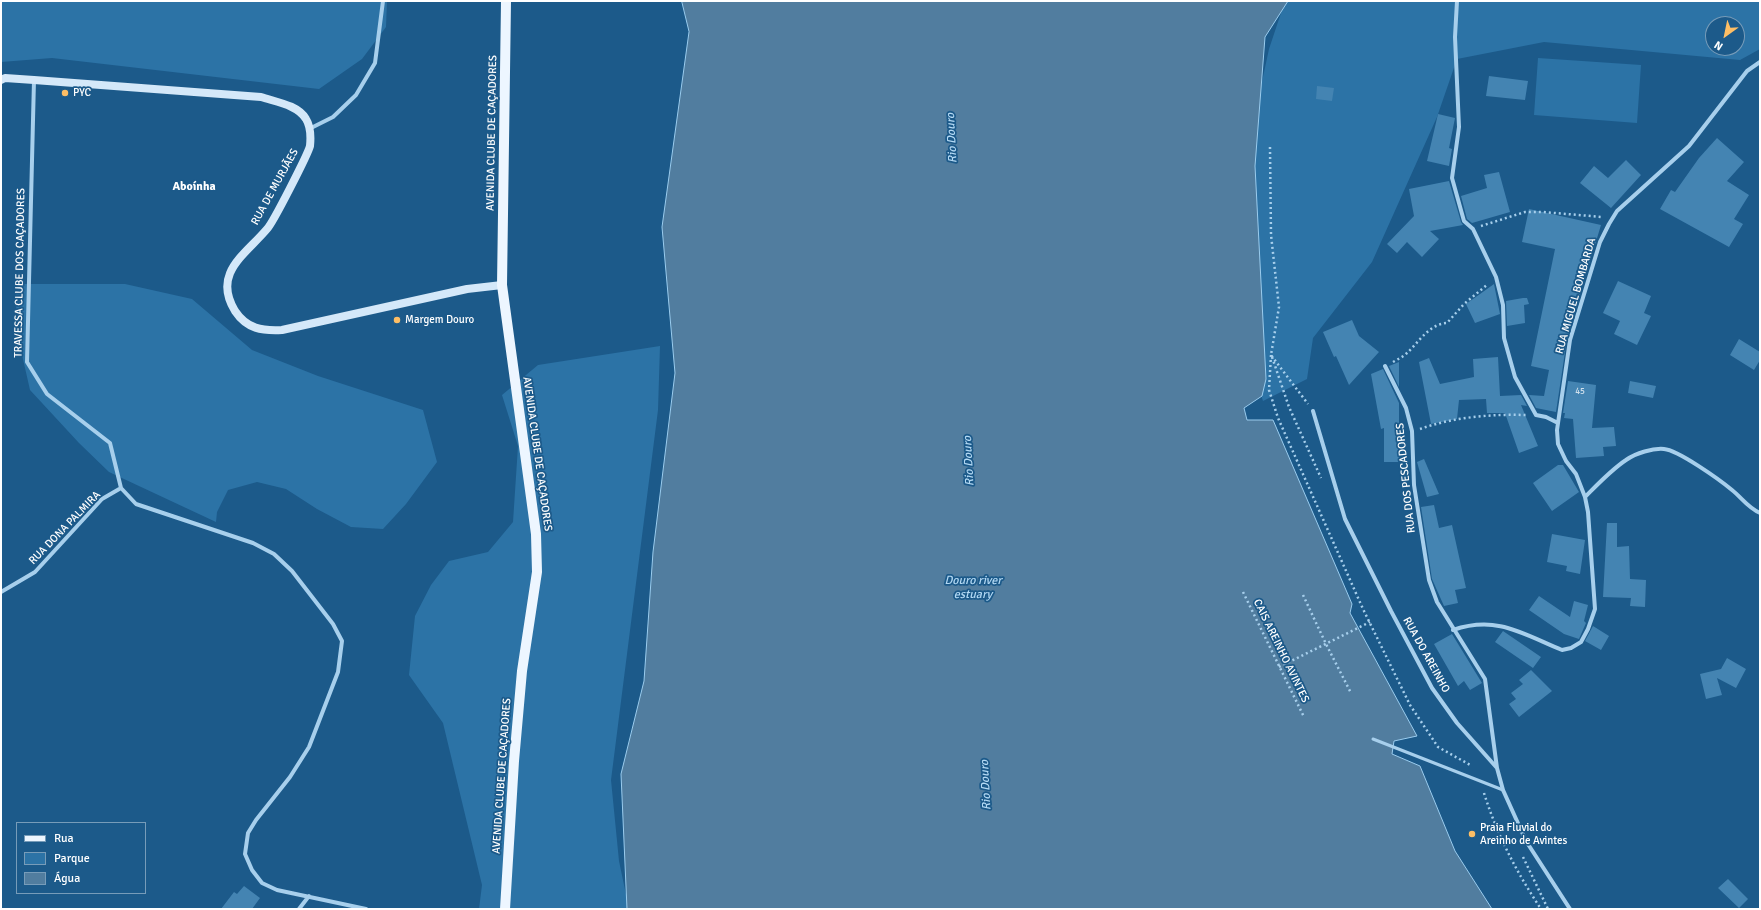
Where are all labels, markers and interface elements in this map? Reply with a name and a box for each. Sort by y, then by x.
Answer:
north arrow [1705,16,1745,56]
text: N [1712,38,1725,53]
street label: AVENIDA CLUBE DE CAÇADORES [484,55,500,211]
place label: PYC [73,86,91,100]
marker: PYC [60,88,70,98]
water label: Rio Douro [943,112,961,164]
street label: RUA DE MURJÃES [249,147,301,227]
district label: Aboínha [172,180,216,194]
street label: TRAVESSA CLUBE DOS CAÇADORES [12,188,28,358]
street label: RUA MIGUEL BOMBARDA [1553,237,1599,355]
place label: Margem Douro [405,313,474,327]
marker: Margem Douro [392,315,402,325]
street label: AVENIDA CLUBE DE CAÇADORES [520,376,554,532]
house number: 45 [1575,387,1585,397]
street label: RUA DOS PESCADORES [1394,422,1418,534]
water label: Rio Douro [960,435,978,487]
street label: RUA DONA PALMIRA [27,488,103,568]
water label: Douro river estuary [944,574,1002,602]
street label: CAIS AREINHO AVINTES [1250,597,1312,705]
street label: RUA DO AREINHO [1400,615,1452,695]
street label: AVENIDA CLUBE DE CAÇADORES [490,698,514,854]
water label: Rio Douro [977,759,995,811]
place label: Praia Fluvial do Areinho de Avintes [1480,821,1567,847]
legend [16,822,146,894]
marker: Praia Fluvial do Areinho de Avintes [1467,829,1477,839]
text: Rua [54,831,74,846]
text: Parque [54,851,90,866]
text: Água [54,871,80,886]

